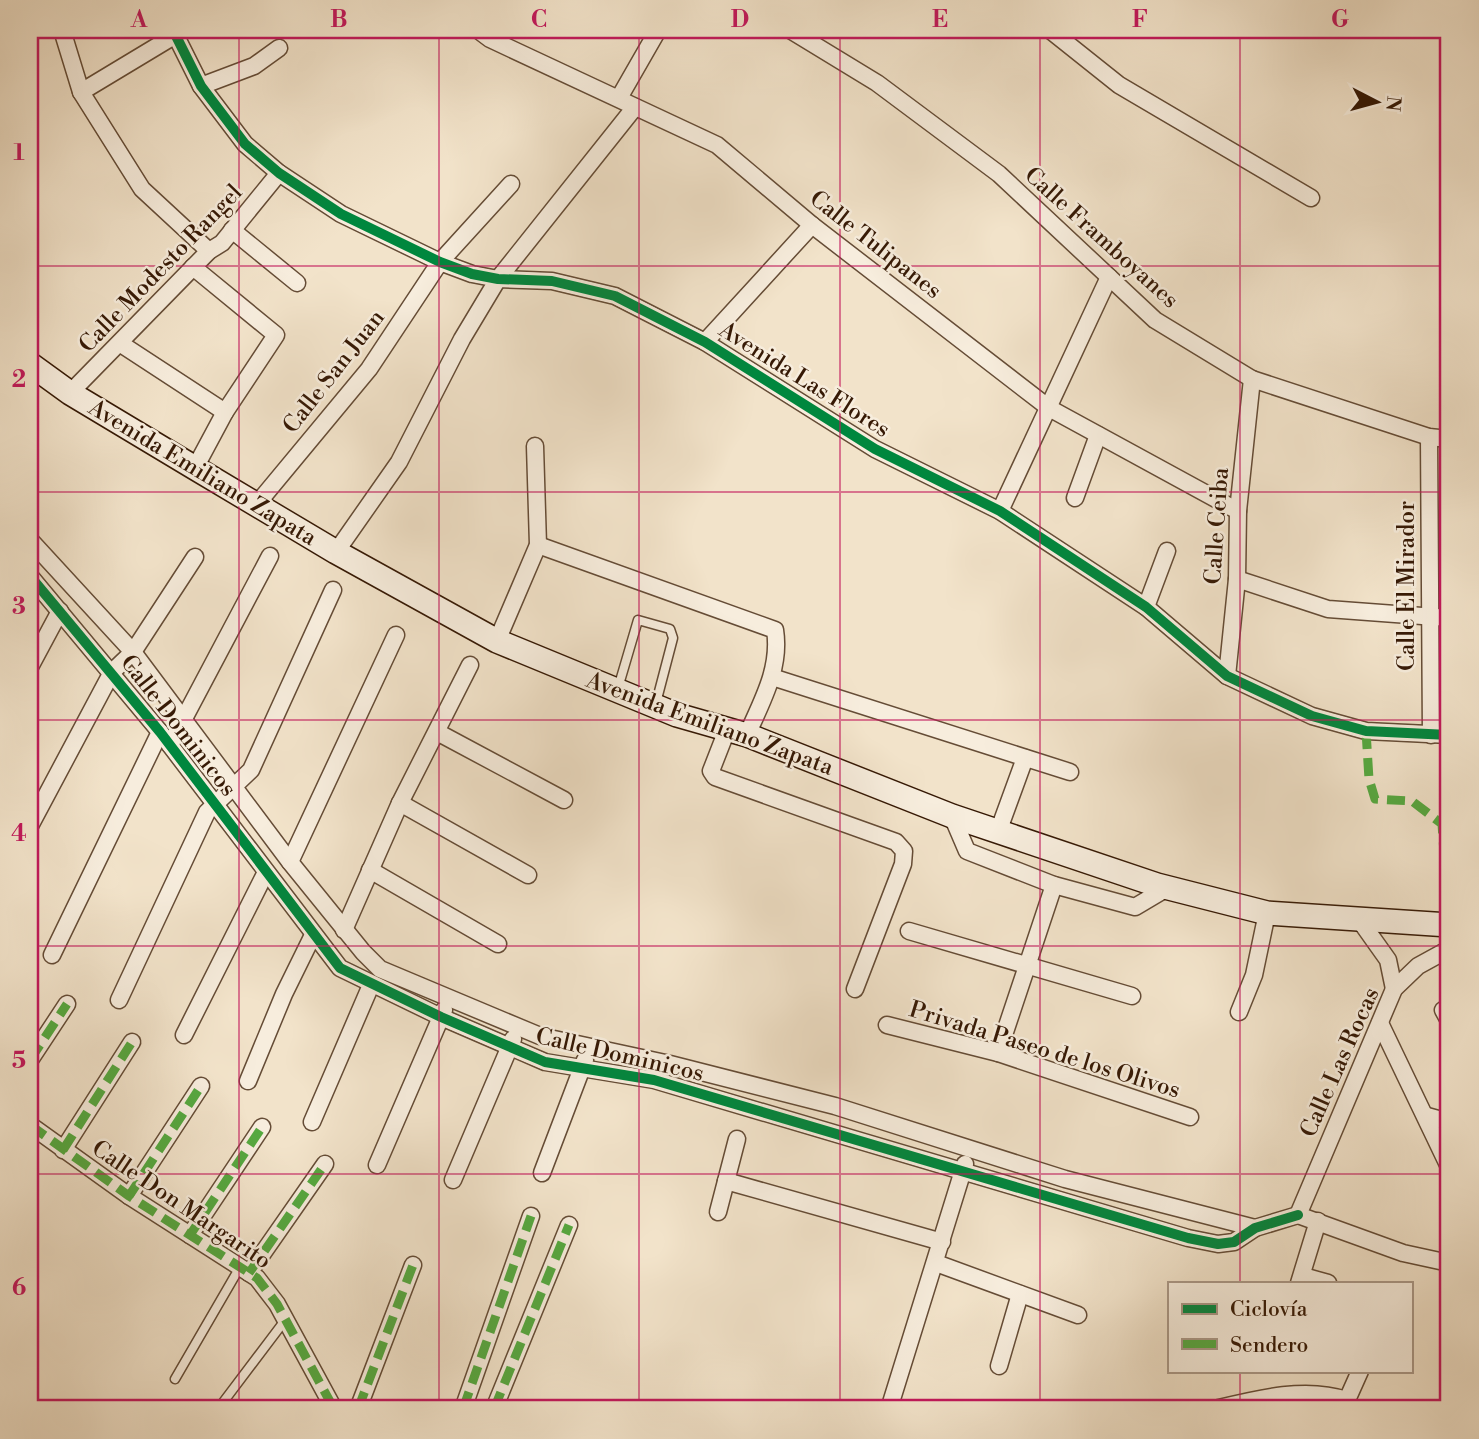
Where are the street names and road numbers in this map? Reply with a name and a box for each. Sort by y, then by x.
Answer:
street label: Calle Framboyanes [1019,161,1184,314]
street label: Calle Modesto Rangel [73,179,248,359]
street label: Calle Tulipanes [804,185,947,305]
street label: Calle San Juan [277,304,391,439]
street label: Avenida Las Flores [713,315,895,444]
street label: Avenida Emiliano Zapata [83,393,322,552]
street label: Calle Ceiba [1199,466,1235,585]
street label: Calle El Mirador [1393,501,1421,671]
street label: Calle Dominicos [114,649,242,802]
street label: Avenida Emiliano Zapata [581,666,837,782]
street label: Calle Las Rocas [1294,983,1385,1142]
street label: Privada Paseo de los Olivos [906,995,1184,1105]
street label: Calle Dominicos [533,1022,707,1088]
street label: Calle Don Margarito [86,1134,276,1275]

